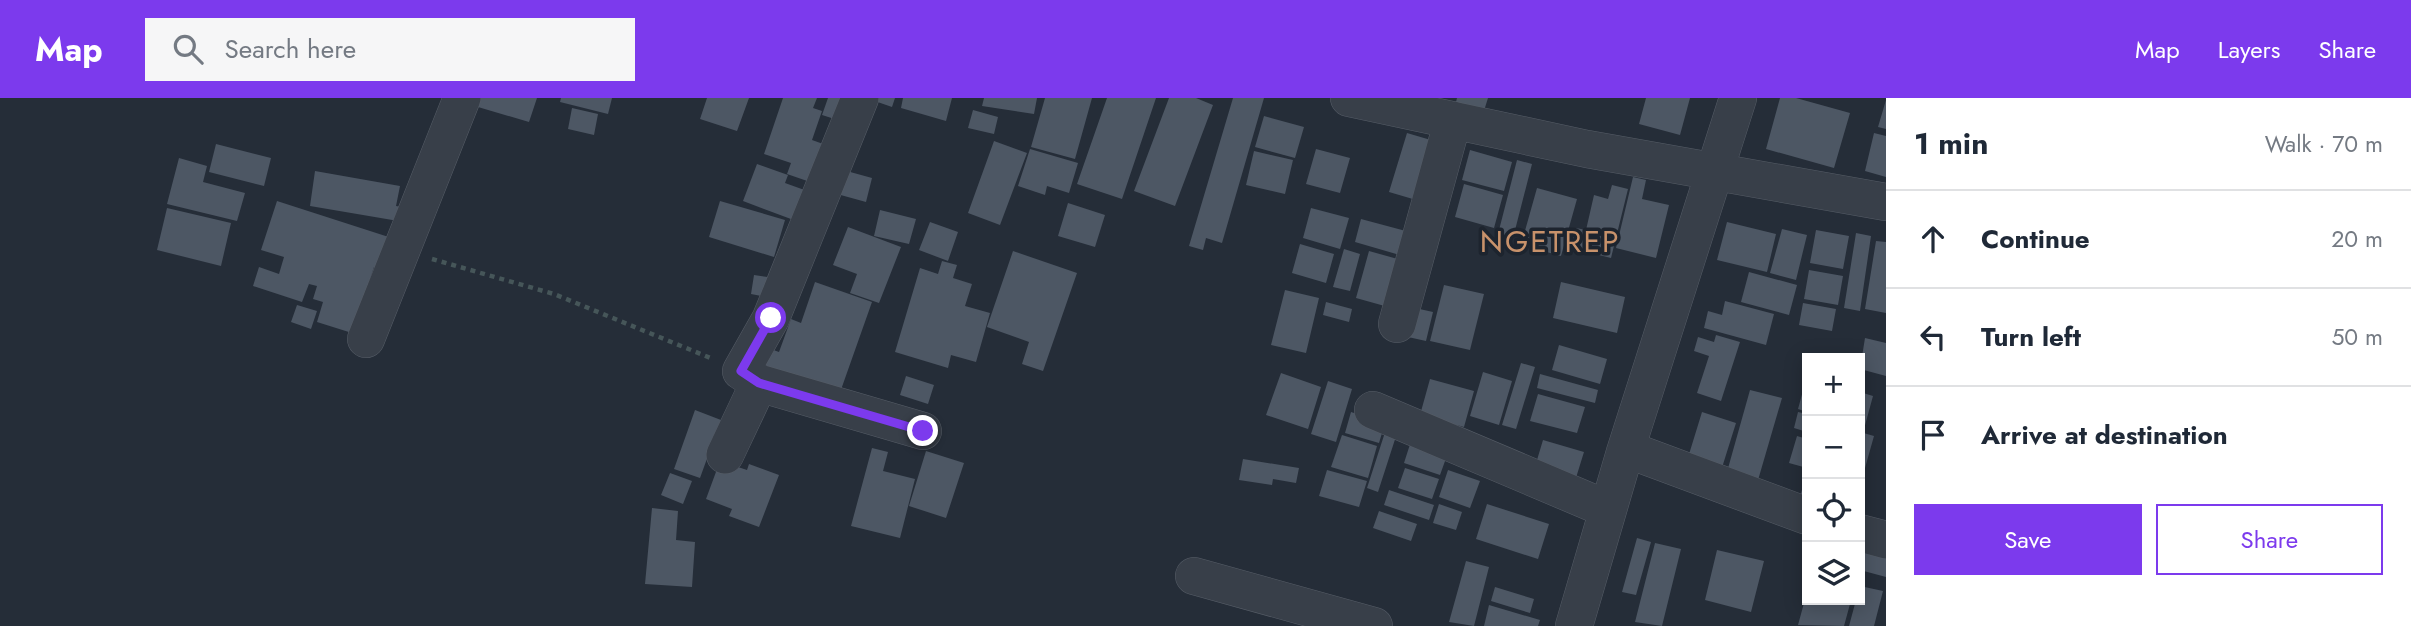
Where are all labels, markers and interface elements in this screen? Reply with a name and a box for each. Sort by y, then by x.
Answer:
search box [145,18,635,81]
text: Map [35,26,103,73]
icon: search [169,30,207,68]
text: Search here [225,30,356,68]
text: Map [2135,32,2180,67]
text: Layers [2218,32,2280,67]
text: Share [2318,32,2376,67]
text: 1 min [1914,122,1988,165]
text: Walk · 70 m [2265,127,2383,161]
district label: NGETREP [1480,220,1620,263]
icon: ahead [1914,220,1952,258]
text: Continue [1981,220,2090,258]
text: 20 m [2331,222,2383,256]
route start [755,302,786,333]
icon: left [1914,318,1952,356]
text: Turn left [1981,318,2081,356]
text: 50 m [2331,320,2383,354]
map controls [1802,353,1865,605]
button: + [1802,353,1865,416]
route end [907,415,938,446]
button: − [1802,416,1865,479]
icon: arrive [1914,416,1952,454]
text: Arrive at destination [1981,416,2228,454]
button: locate [1802,479,1865,542]
button: Save [1914,504,2142,575]
button: Share [2156,504,2383,575]
button: layers [1802,542,1865,605]

